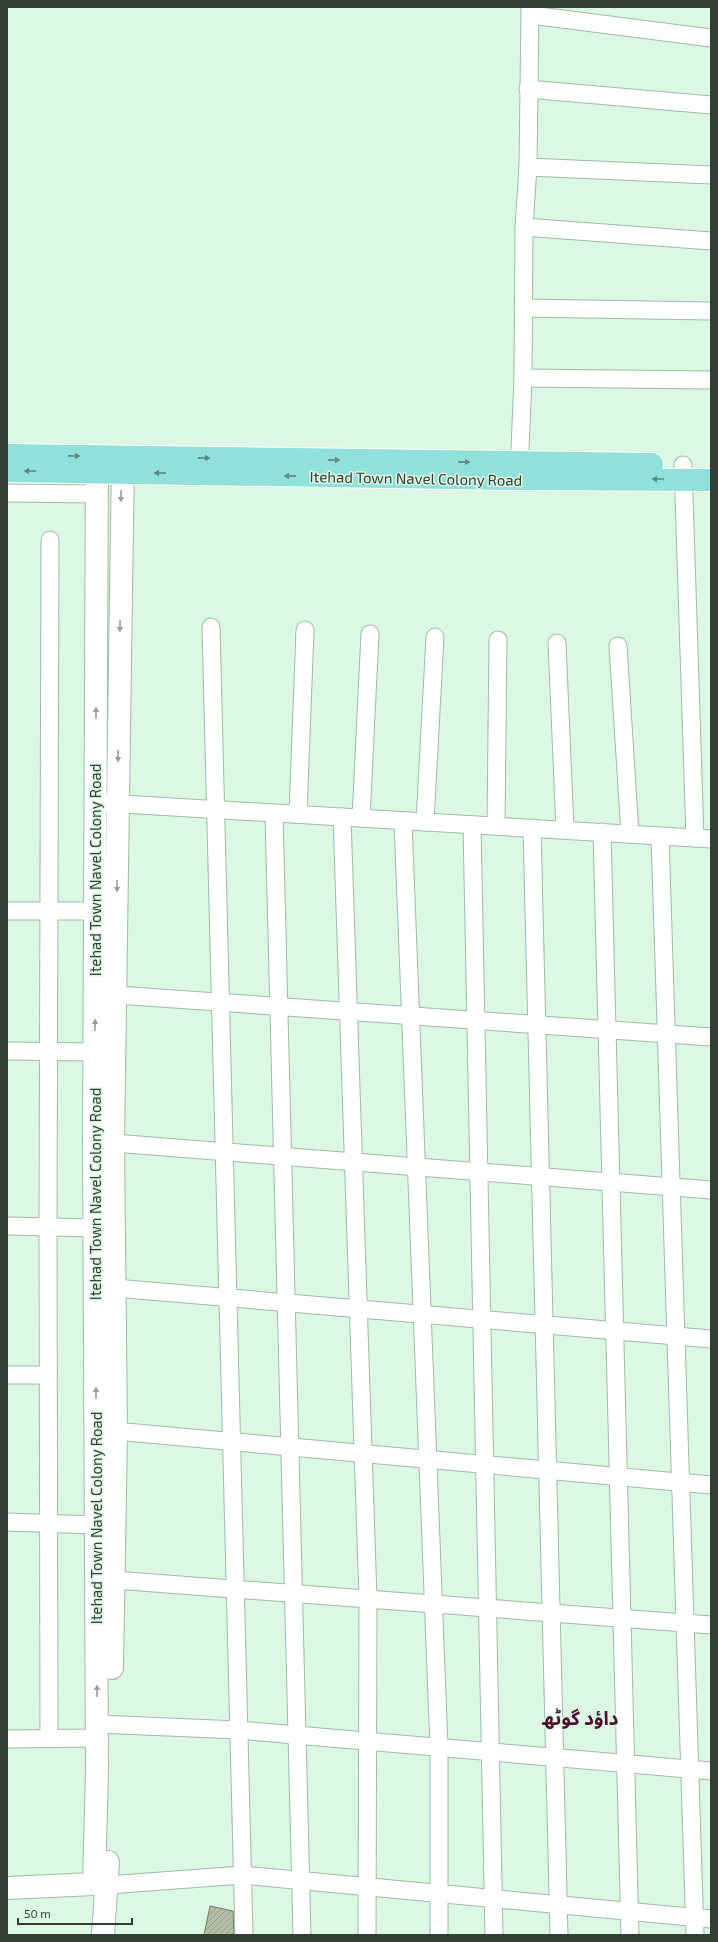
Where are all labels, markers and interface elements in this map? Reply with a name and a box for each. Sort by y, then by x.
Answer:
one-way arrow [68,453,81,459]
one-way arrow [198,455,211,461]
one-way arrow [328,457,341,463]
one-way arrow [458,459,471,465]
street label: Itehad Town Navel Colony Road [310,467,522,489]
one-way arrow [23,468,36,474]
one-way arrow [153,470,166,476]
one-way arrow [283,473,296,479]
one-way arrow [651,476,664,482]
one-way arrow [118,490,124,503]
one-way arrow [116,620,123,632]
one-way arrow [93,706,99,719]
one-way arrow [115,750,121,763]
street label: Itehad Town Navel Colony Road [86,764,104,976]
one-way arrow [113,880,120,892]
one-way arrow [92,1018,98,1031]
street label: Itehad Town Navel Colony Road [86,1088,104,1300]
one-way arrow [93,1386,99,1399]
street label: Itehad Town Navel Colony Road [87,1412,105,1624]
one-way arrow [94,1684,100,1697]
district label: داؤد گوٹھ [542,1706,619,1729]
scale bar [18,1900,132,1926]
text: 50 m [24,1906,51,1920]

